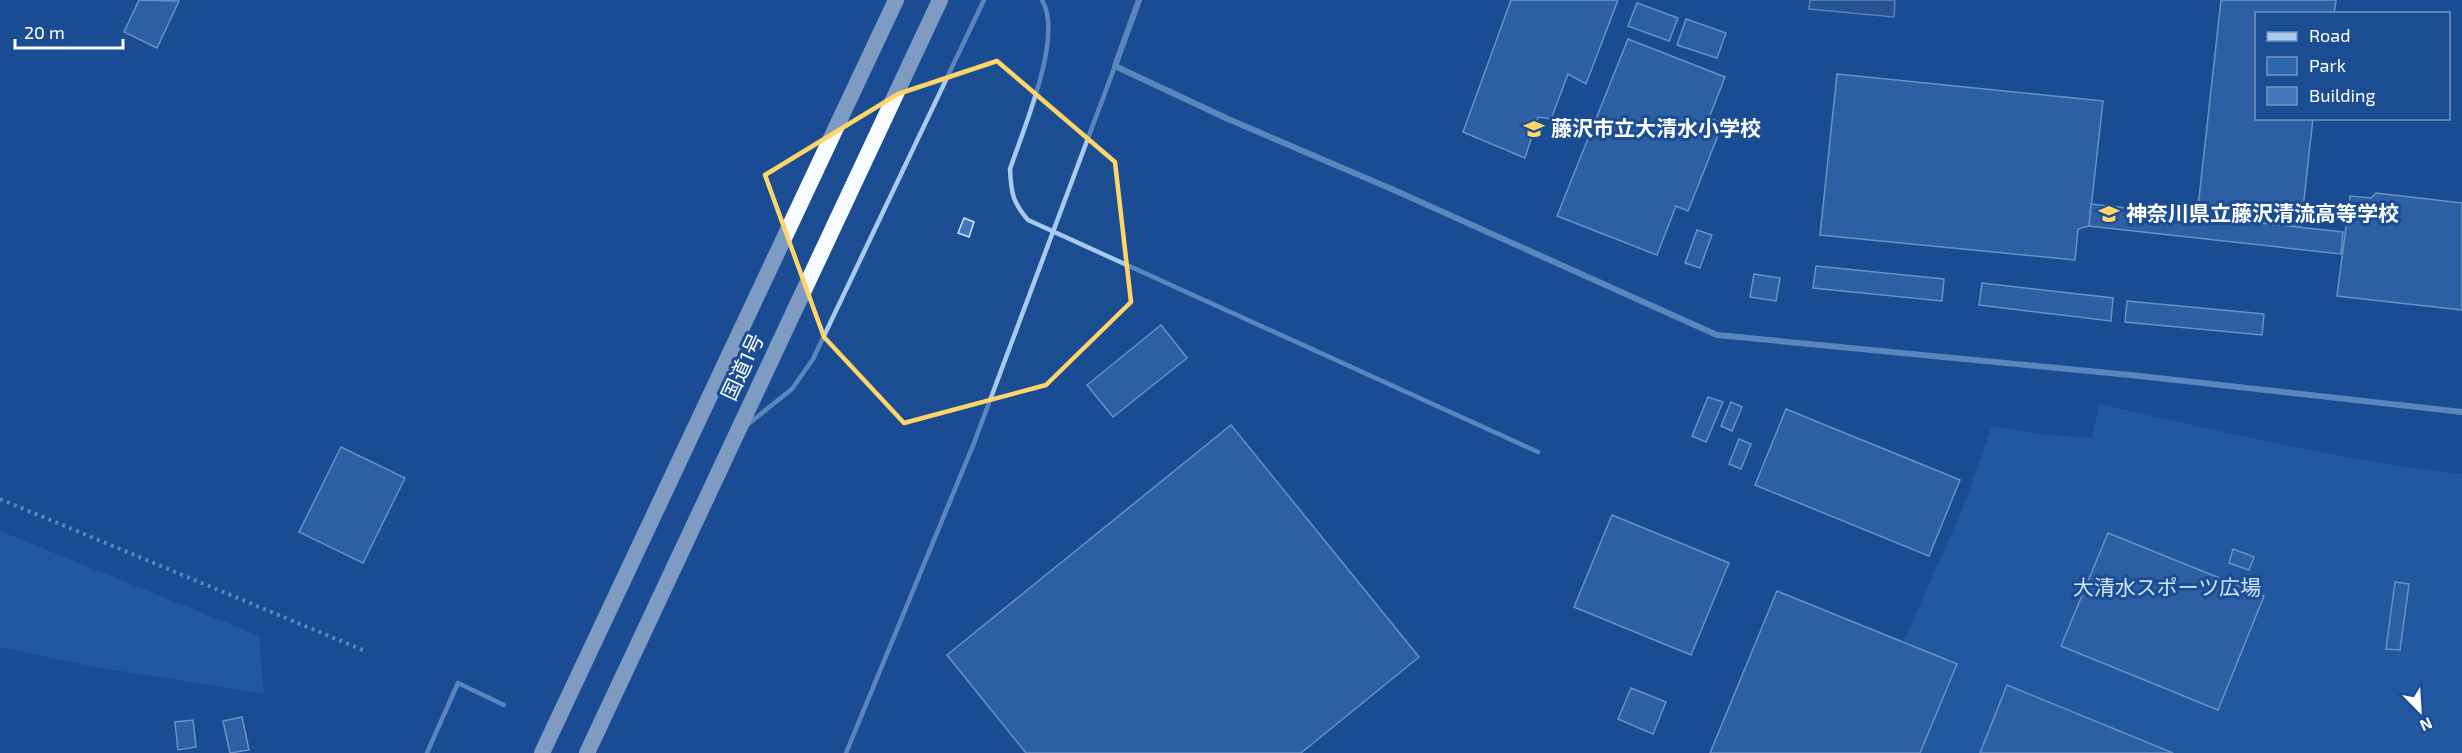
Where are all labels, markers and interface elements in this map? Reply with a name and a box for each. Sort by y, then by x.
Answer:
scale bar [15,12,123,50]
legend [2255,12,2450,120]
text: 20 m [24,21,65,43]
text: Road [2309,24,2350,46]
text: Park [2309,54,2346,76]
text: Building [2309,84,2376,106]
place label: 藤沢市立大清水小学校 [1551,115,1761,140]
school or university icon: 藤沢市立大清水小学校 [1522,117,1546,141]
place label: 神奈川県立藤沢清流高等学校 [2126,200,2399,225]
school or university icon: 神奈川県立藤沢清流高等学校 [2097,202,2121,226]
street label: 国道1号 [715,329,768,404]
park label: 大清水スポーツ広場 [2073,574,2261,599]
north arrow [2390,681,2450,741]
text: N [2417,714,2435,736]

